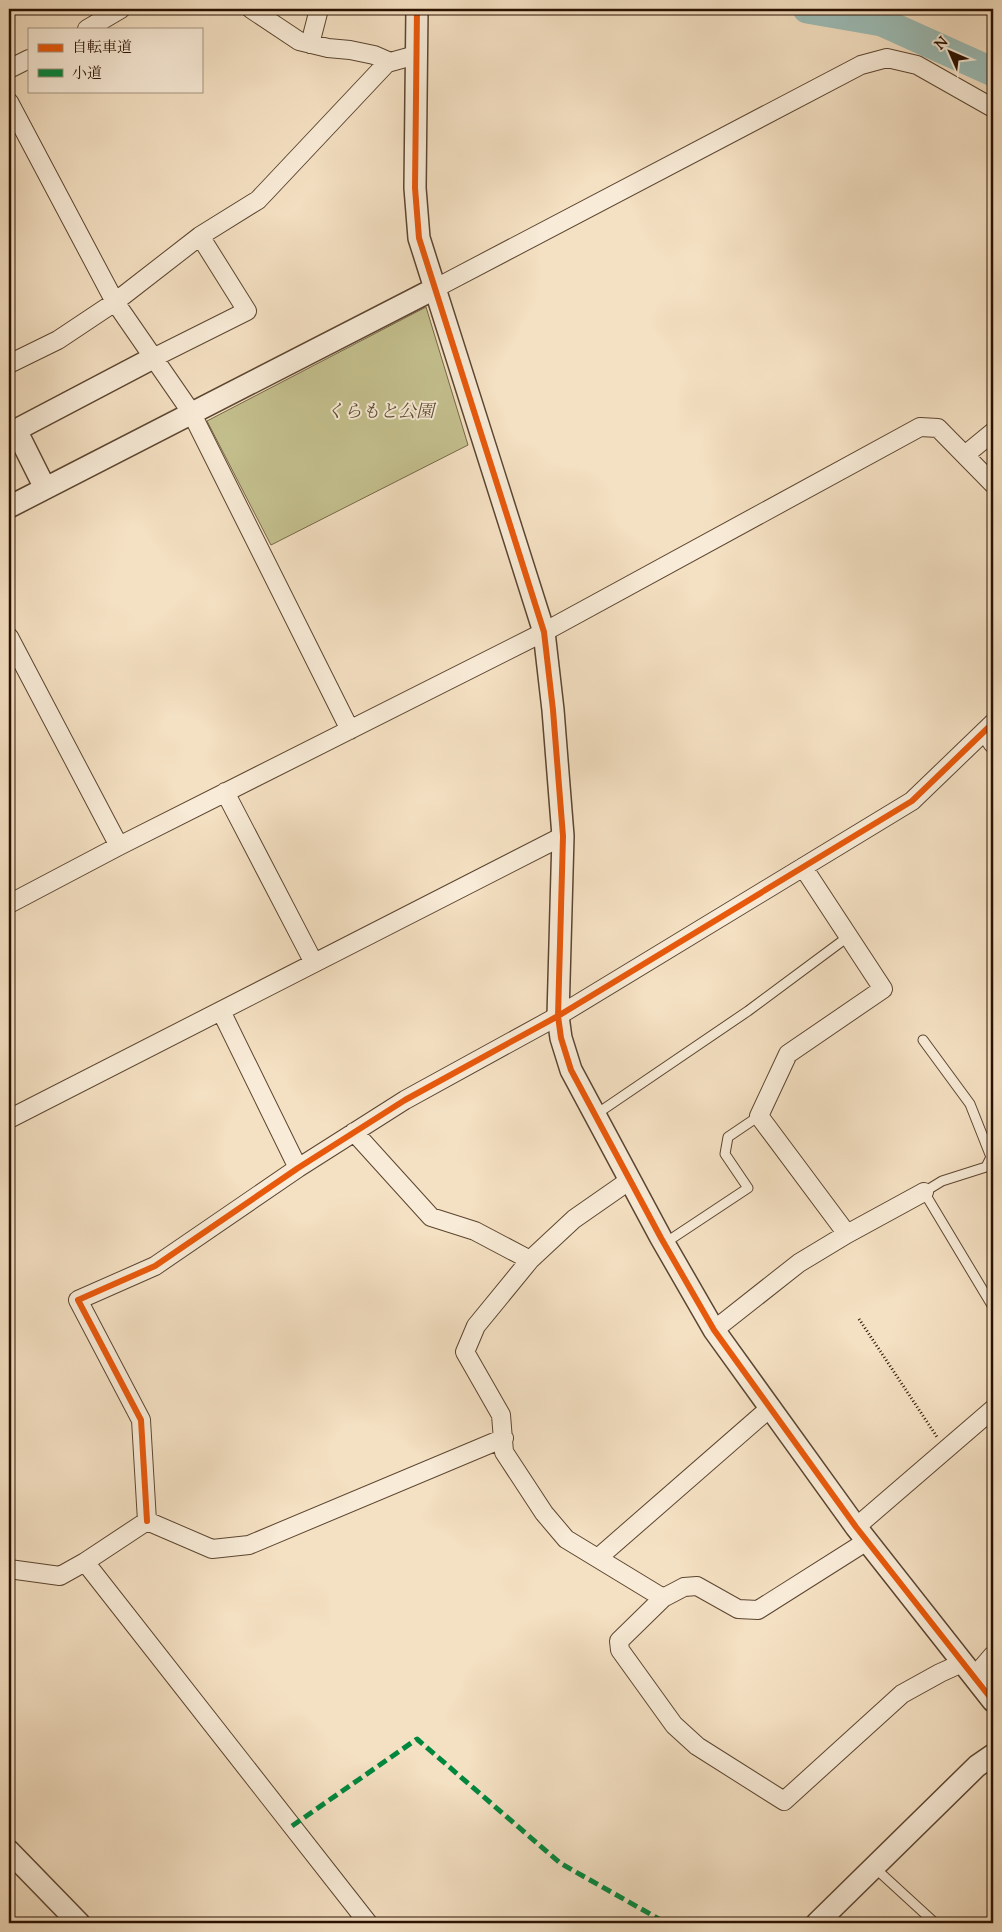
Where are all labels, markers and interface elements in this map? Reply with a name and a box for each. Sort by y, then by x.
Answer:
legend [28,28,202,92]
north arrow [924,28,974,78]
text: N [931,33,953,55]
text: 自転車道 [72,38,132,59]
text: 小道 [72,64,102,85]
park label: くらもと公園 [326,400,437,426]

